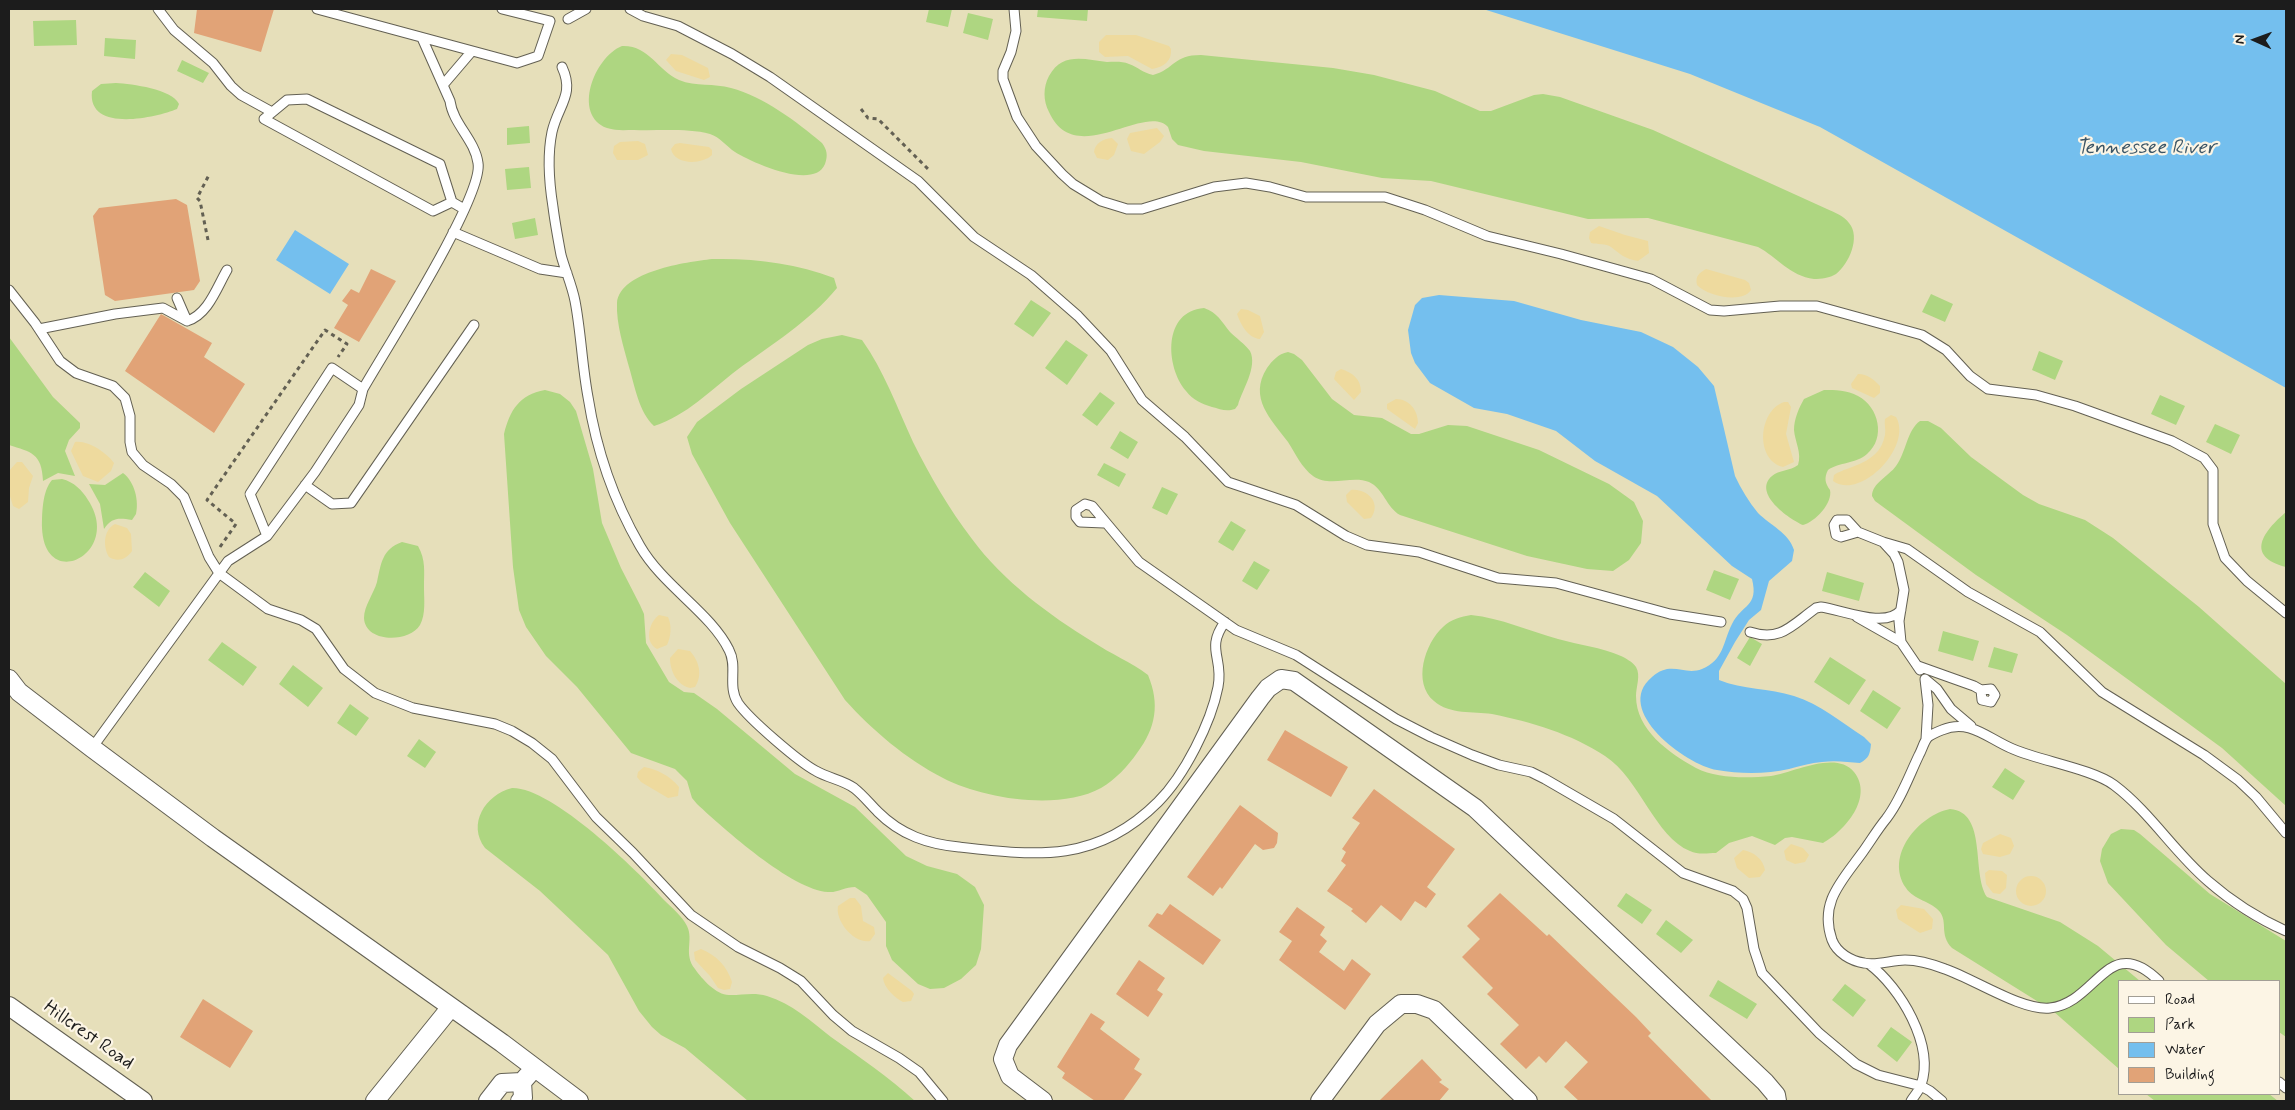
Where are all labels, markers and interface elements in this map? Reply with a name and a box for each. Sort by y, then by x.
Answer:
north arrow [2230,15,2280,65]
text: N [2231,35,2249,44]
water label: Tennessee River [2076,137,2216,161]
legend [2118,980,2280,1095]
text: Road [2165,990,2195,1010]
street label: Hillcrest Road [38,996,138,1076]
text: Park [2165,1015,2195,1035]
text: Water [2165,1040,2205,1060]
text: Building [2165,1065,2215,1085]

